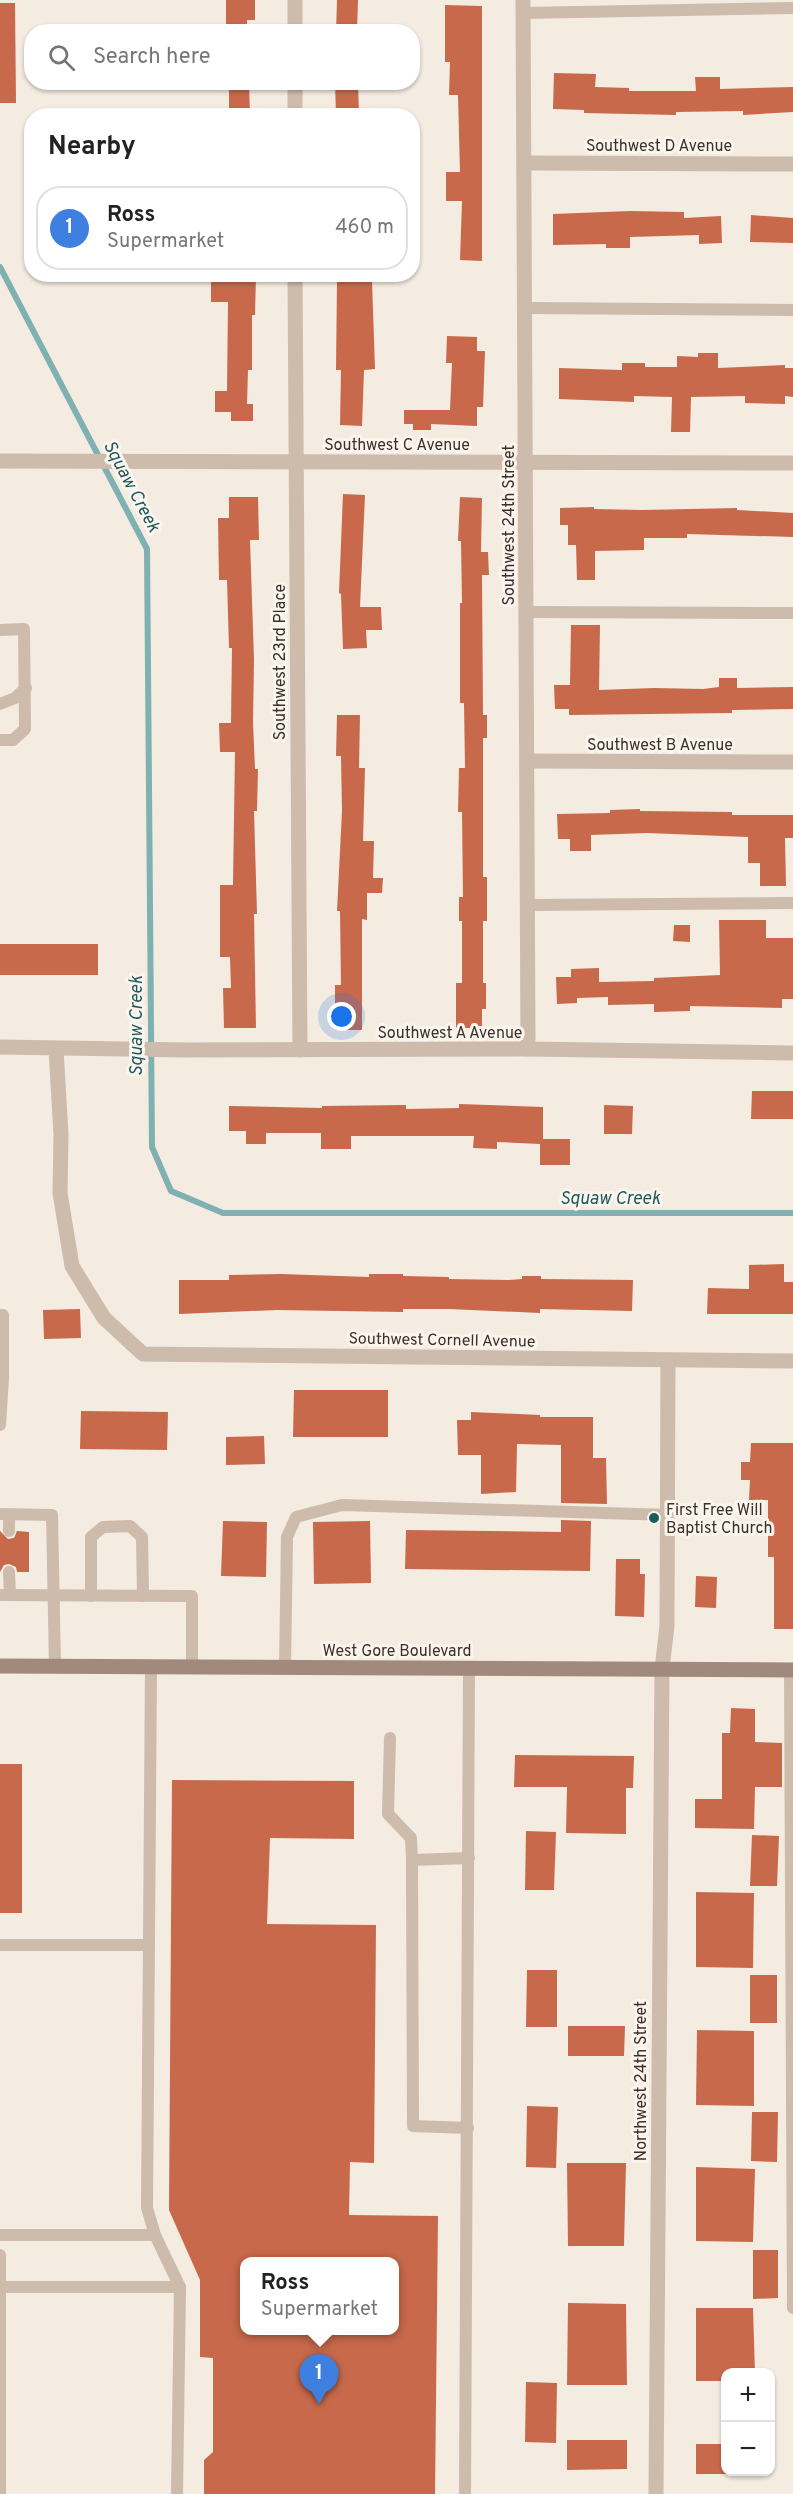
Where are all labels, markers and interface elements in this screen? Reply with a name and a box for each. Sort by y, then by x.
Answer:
search box [24,24,420,90]
icon: search [45,41,78,74]
text: Search here [93,44,211,71]
text: Nearby [48,131,136,164]
street label: Southwest D Avenue [586,137,732,157]
text: Ross [107,202,155,229]
text: 1 [66,215,74,241]
text: 460 m [335,215,394,241]
text: Supermarket [107,229,224,255]
street label: Southwest C Avenue [324,436,470,456]
water label: Squaw Creek [97,437,165,537]
street label: Southwest 24th Street [500,445,520,605]
street label: Southwest 23rd Place [271,584,291,740]
street label: Southwest B Avenue [587,736,733,756]
water label: Squaw Creek [126,975,149,1076]
your location [327,1002,356,1031]
street label: Southwest A Avenue [378,1024,522,1044]
water label: Squaw Creek [560,1188,661,1211]
street label: Southwest Cornell Avenue [348,1329,536,1353]
place label: First Free Will Baptist Church [666,1501,772,1539]
marker: First Free Will Baptist Church [647,1511,661,1525]
street label: West Gore Boulevard [322,1642,472,1662]
street label: Northwest 24th Street [632,2001,652,2161]
popup [240,2257,399,2335]
text: Ross [261,2270,309,2297]
text: Supermarket [261,2297,378,2323]
pin: 1 [300,2354,338,2404]
map controls [721,2368,775,2476]
button: + [721,2368,775,2422]
button: − [721,2422,775,2476]

